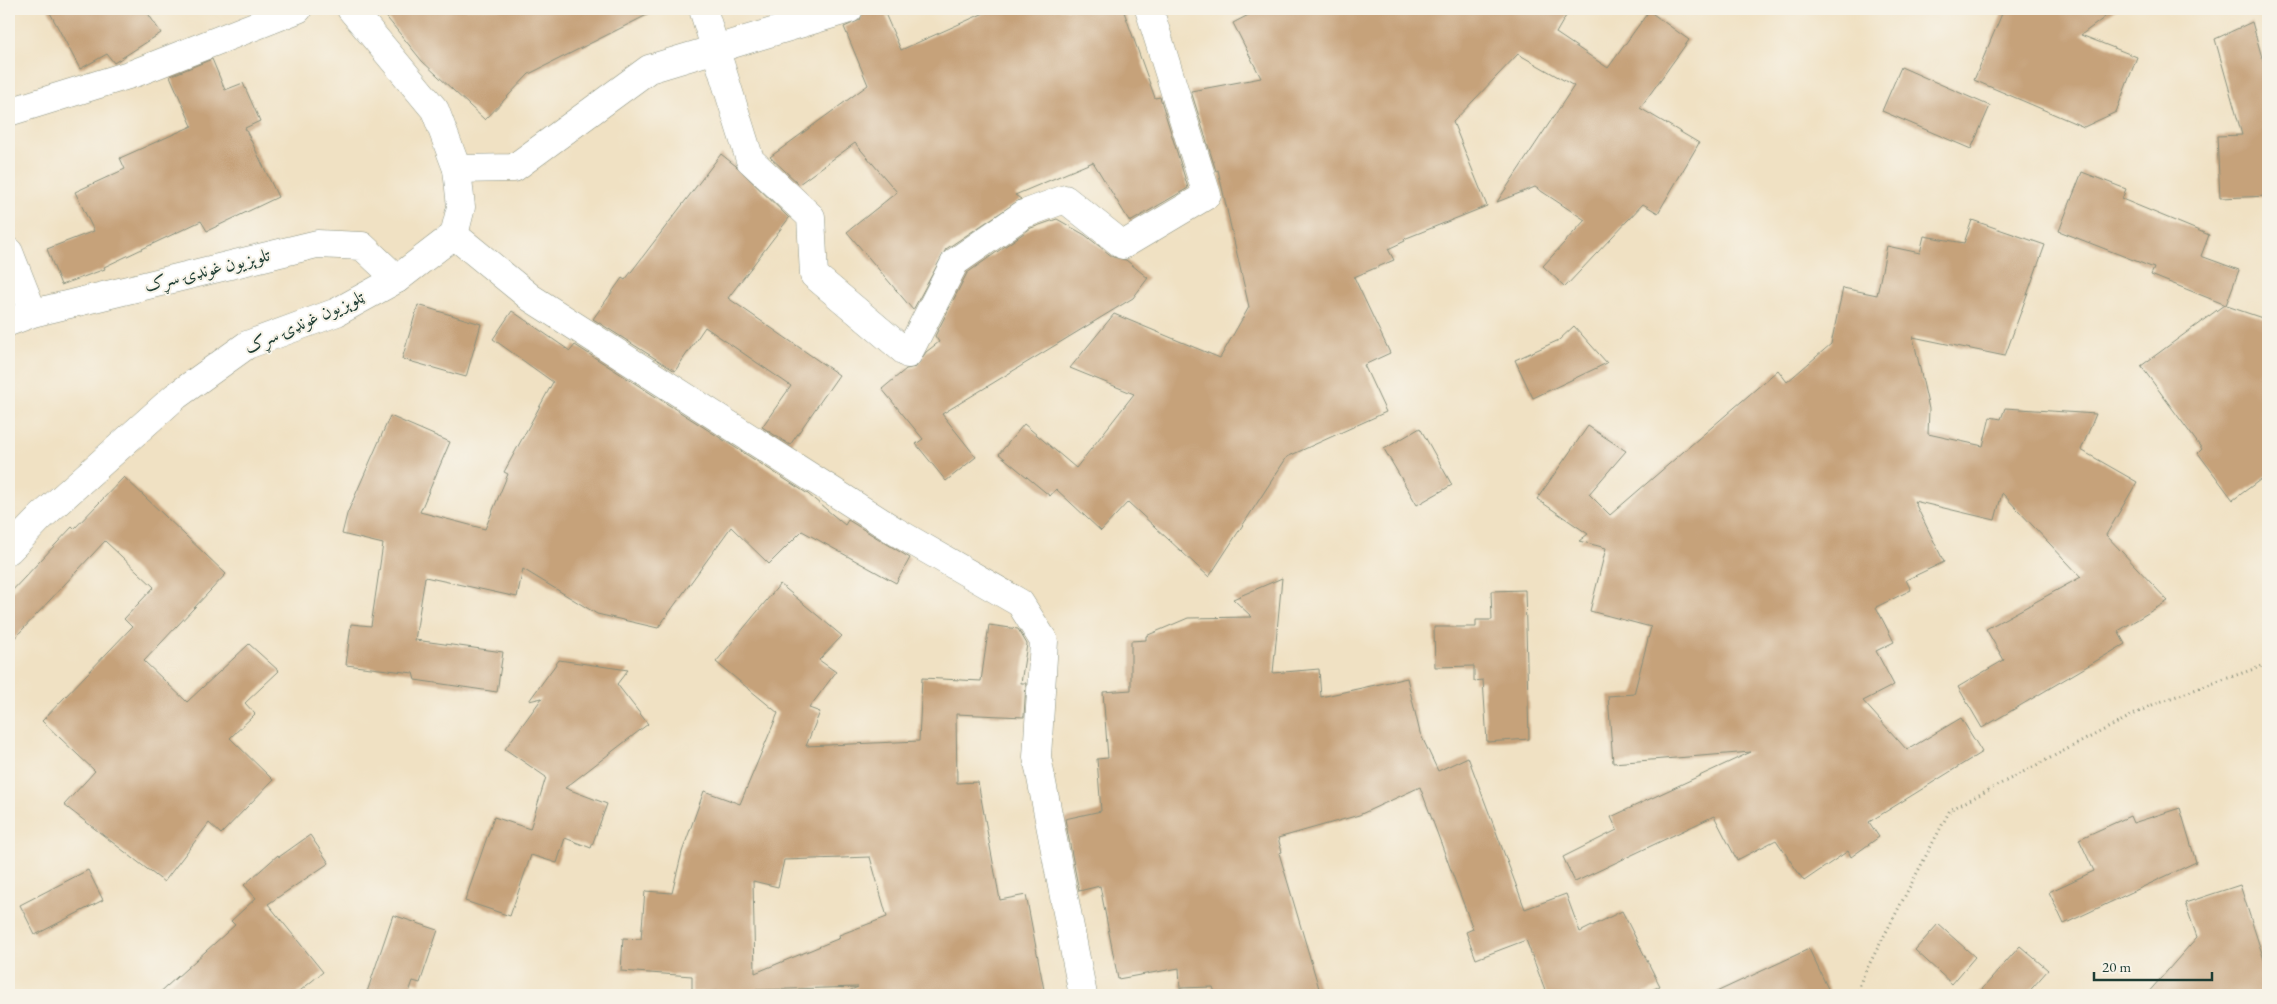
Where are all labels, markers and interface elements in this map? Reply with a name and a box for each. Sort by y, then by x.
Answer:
street label: تلوېزيون غونډۍ سړک [142,243,273,299]
street label: ټلوېزيون غونډۍ سړک [240,285,369,361]
scale bar [2094,949,2212,981]
text: 20 m [2102,957,2131,976]

